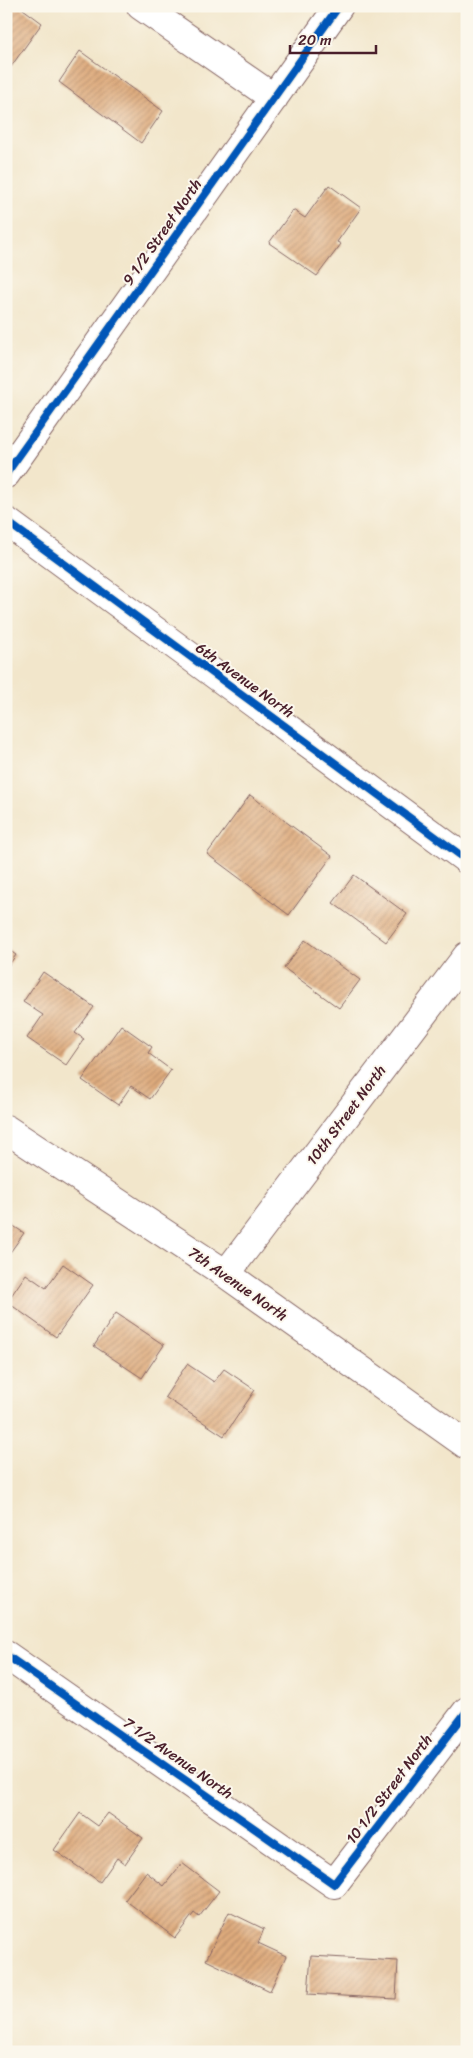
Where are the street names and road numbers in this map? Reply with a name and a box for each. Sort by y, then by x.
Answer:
street label: 9 1/2 Street North [115,173,209,291]
street label: 6th Avenue North [190,635,300,725]
street label: 10th Street North [299,1059,393,1171]
street label: 7th Avenue North [183,1240,293,1328]
street label: 7 1/2 Avenue North [118,1710,239,1806]
street label: 10 1/2 Street North [339,1728,439,1850]

